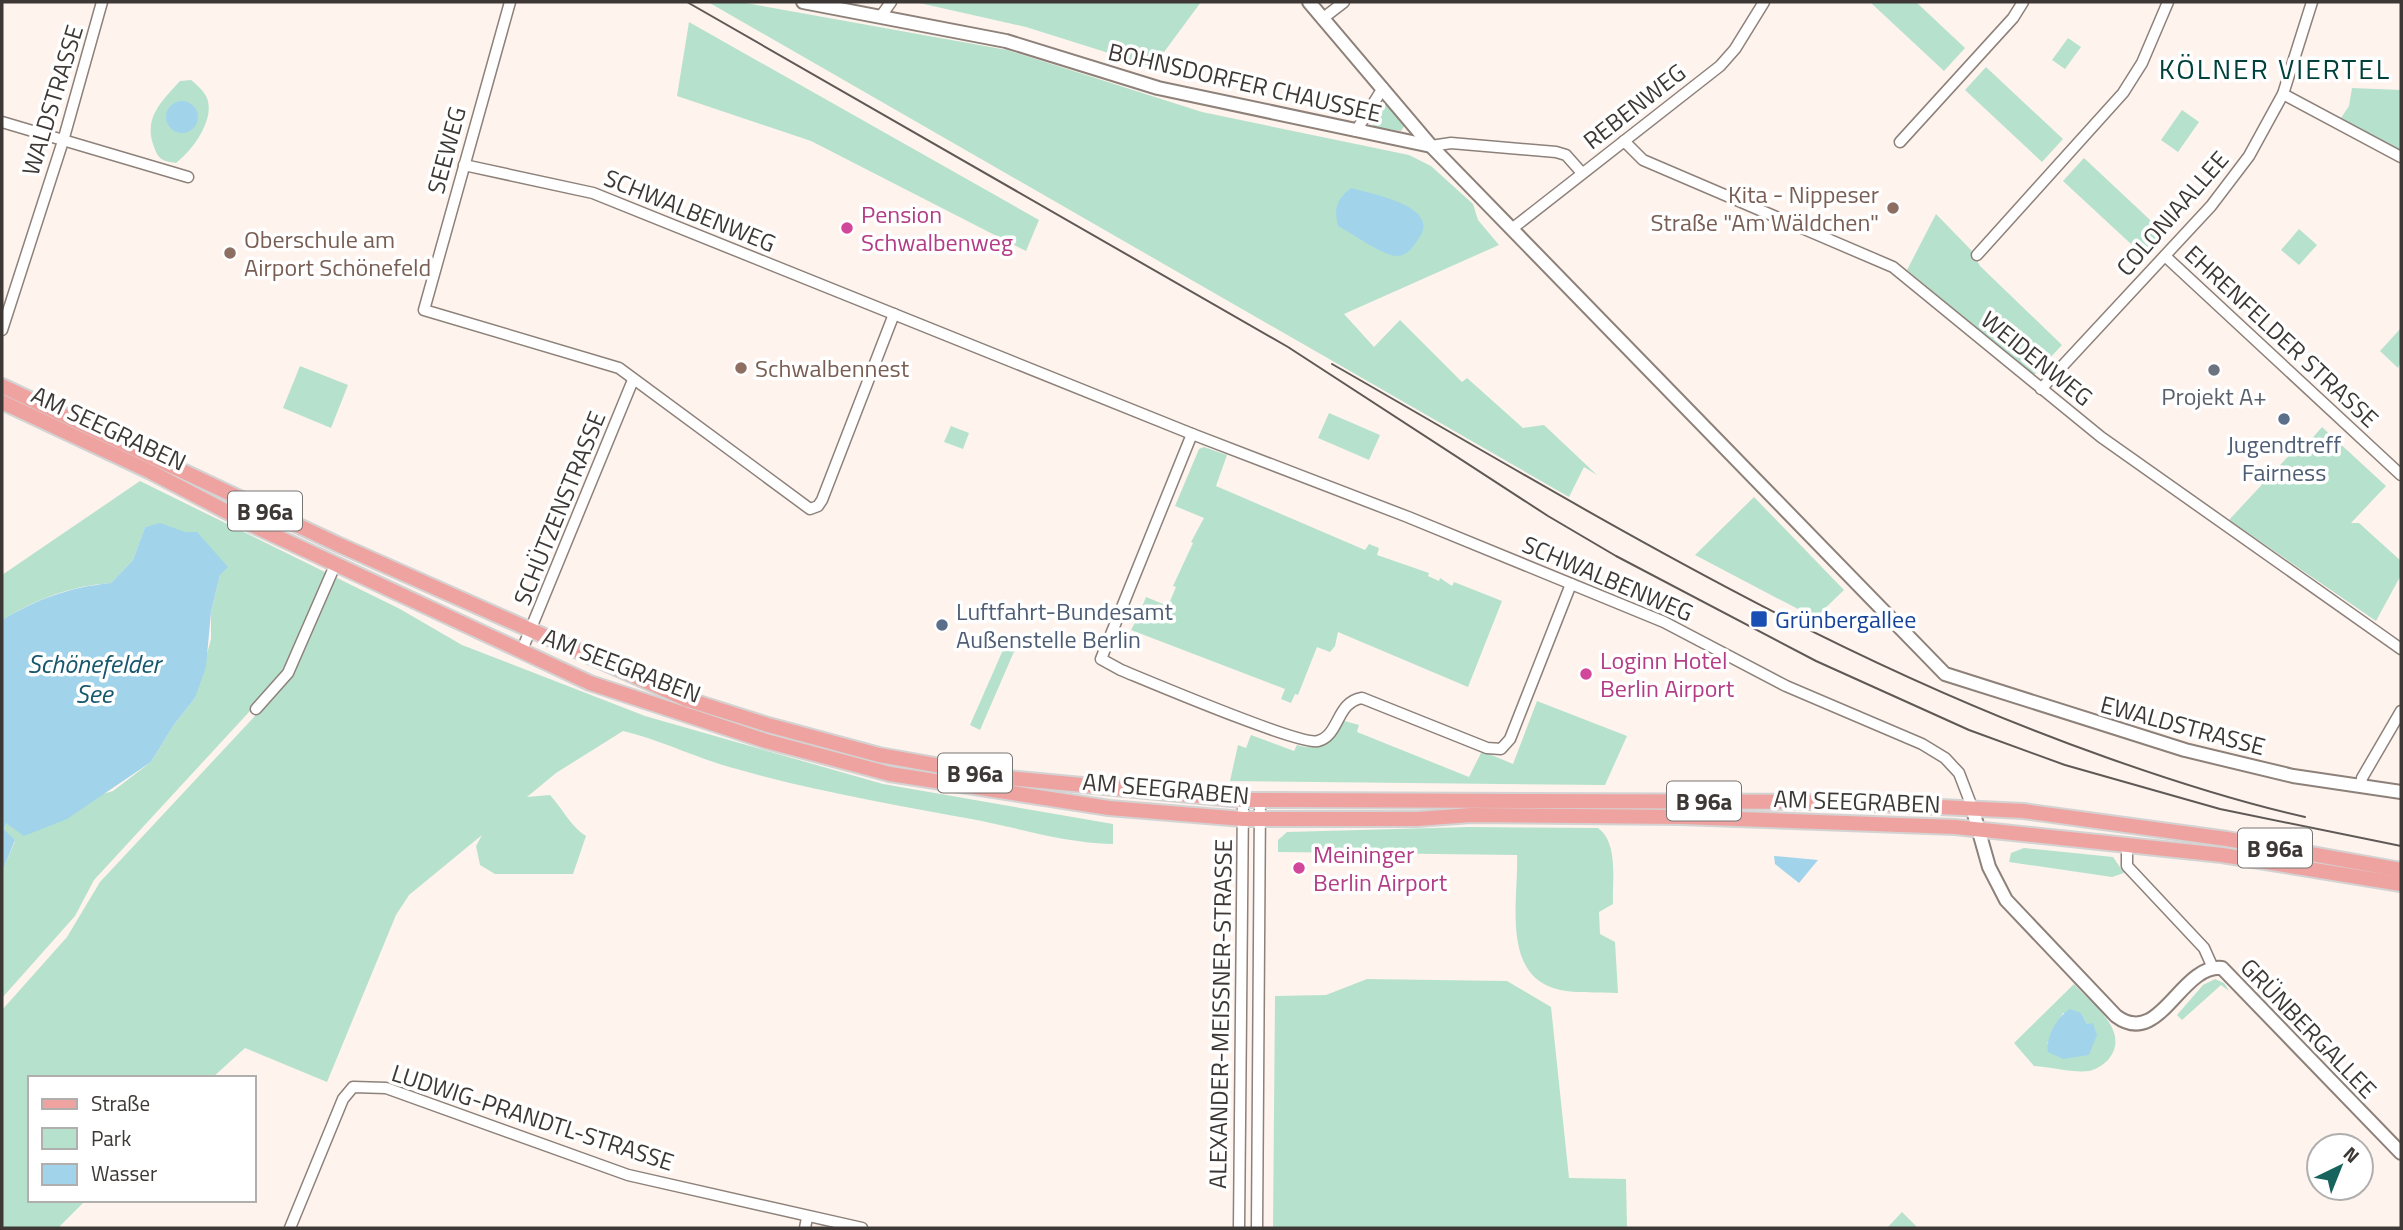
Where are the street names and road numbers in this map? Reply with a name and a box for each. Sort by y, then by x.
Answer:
street label: WALDSTRASSE [12,20,92,180]
street label: BOHNSDORFER CHAUSSEE [1105,33,1385,131]
street label: REBENWEG [1575,54,1693,158]
street label: SEEWEG [417,103,475,197]
street label: COLONIAALLEE [2107,142,2237,284]
street label: SCHWALBENWEG [599,159,781,261]
street label: EHRENFELDER STRASSE [2177,236,2387,436]
street label: WEIDENWEG [1973,302,2101,414]
street label: AM SEEGRABEN [26,376,192,480]
street label: SCHÜTZENSTRASSE [504,406,614,610]
road number: B 96a [228,491,302,530]
street label: SCHWALBENWEG [1517,526,1699,630]
street label: AM SEEGRABEN [538,618,706,712]
street label: EWALDSTRASSE [2097,686,2269,764]
road number: B 96a [938,754,1012,792]
street label: AM SEEGRABEN [1081,763,1251,813]
street label: AM SEEGRABEN [1773,780,1941,822]
road number: B 96a [1667,782,1741,820]
road number: B 96a [2238,828,2312,868]
street label: ALEXANDER-MEISSNER-STRASSE [1199,839,1241,1189]
street label: GRÜNBERGALLEE [2233,950,2385,1106]
street label: LUDWIG-PRANDTL-STRASSE [387,1054,679,1180]

